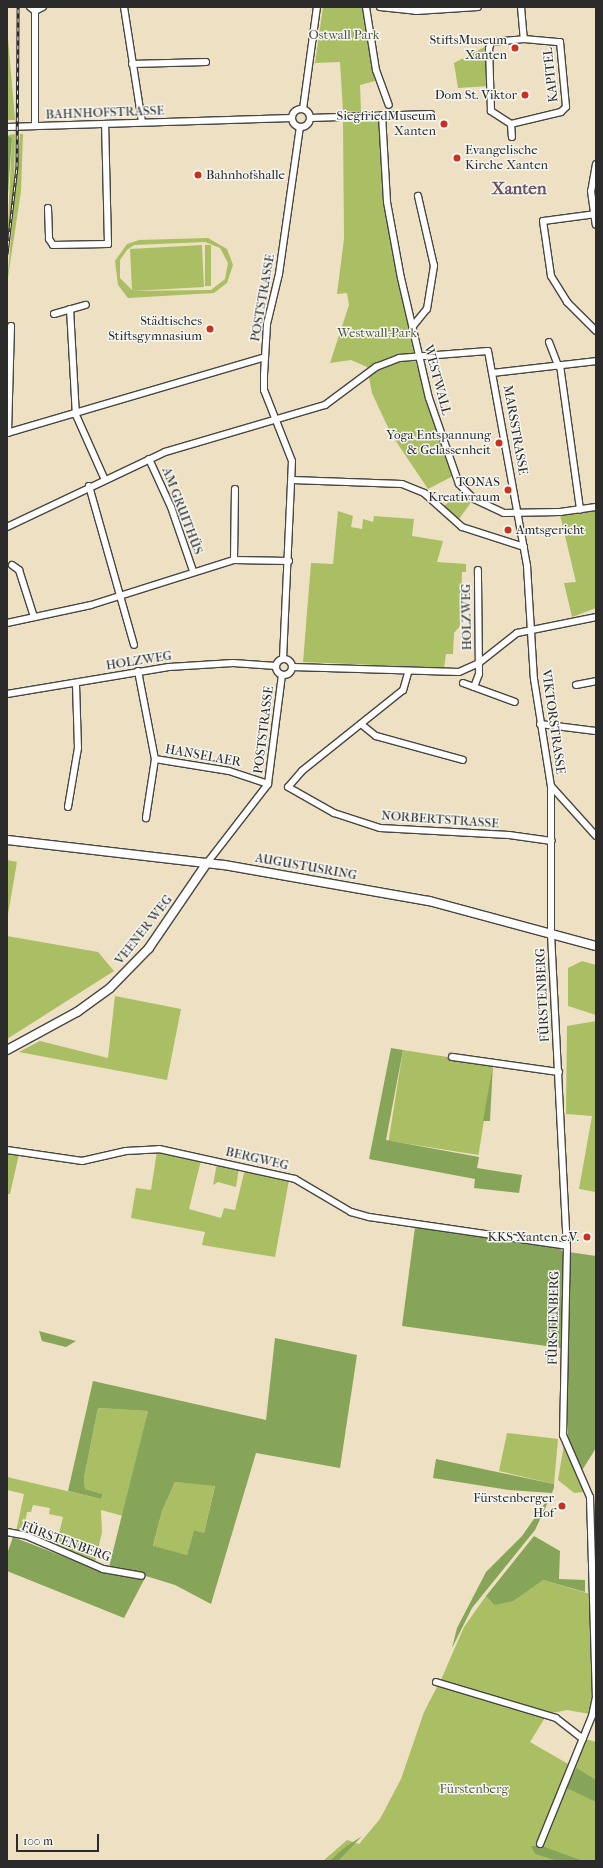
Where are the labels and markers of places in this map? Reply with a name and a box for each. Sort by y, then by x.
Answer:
place label: StiftsMuseum Xanten [430,33,507,64]
marker: StiftsMuseum Xanten [510,43,520,53]
place label: Dom St. Viktor [435,87,517,103]
marker: Dom St. Viktor [520,90,530,100]
place label: SiegfriedMuseum Xanten [337,109,436,140]
marker: SiegfriedMuseum Xanten [439,119,449,129]
place label: Evangelische Kirche Xanten [465,143,548,174]
marker: Evangelische Kirche Xanten [452,153,462,163]
place label: Bahnhofshalle [206,167,285,183]
marker: Bahnhofshalle [193,170,203,180]
place label: Städtisches Stiftsgymnasium [108,314,202,345]
marker: Städtisches Stiftsgymnasium [205,324,215,334]
place label: Yoga Entspannung & Gelassenheit [386,428,491,459]
marker: Yoga Entspannung & Gelassenheit [494,438,504,448]
place label: TONAS Kreativraum [428,475,500,506]
marker: TONAS Kreativraum [503,485,513,495]
place label: Amtsgericht [516,522,585,538]
marker: Amtsgericht [503,525,513,535]
place label: KKS Xanten e.V. [487,1229,579,1245]
marker: KKS Xanten e.V. [582,1232,592,1242]
place label: Fürstenberger Hof [473,1491,554,1522]
marker: Fürstenberger Hof [557,1501,567,1511]

